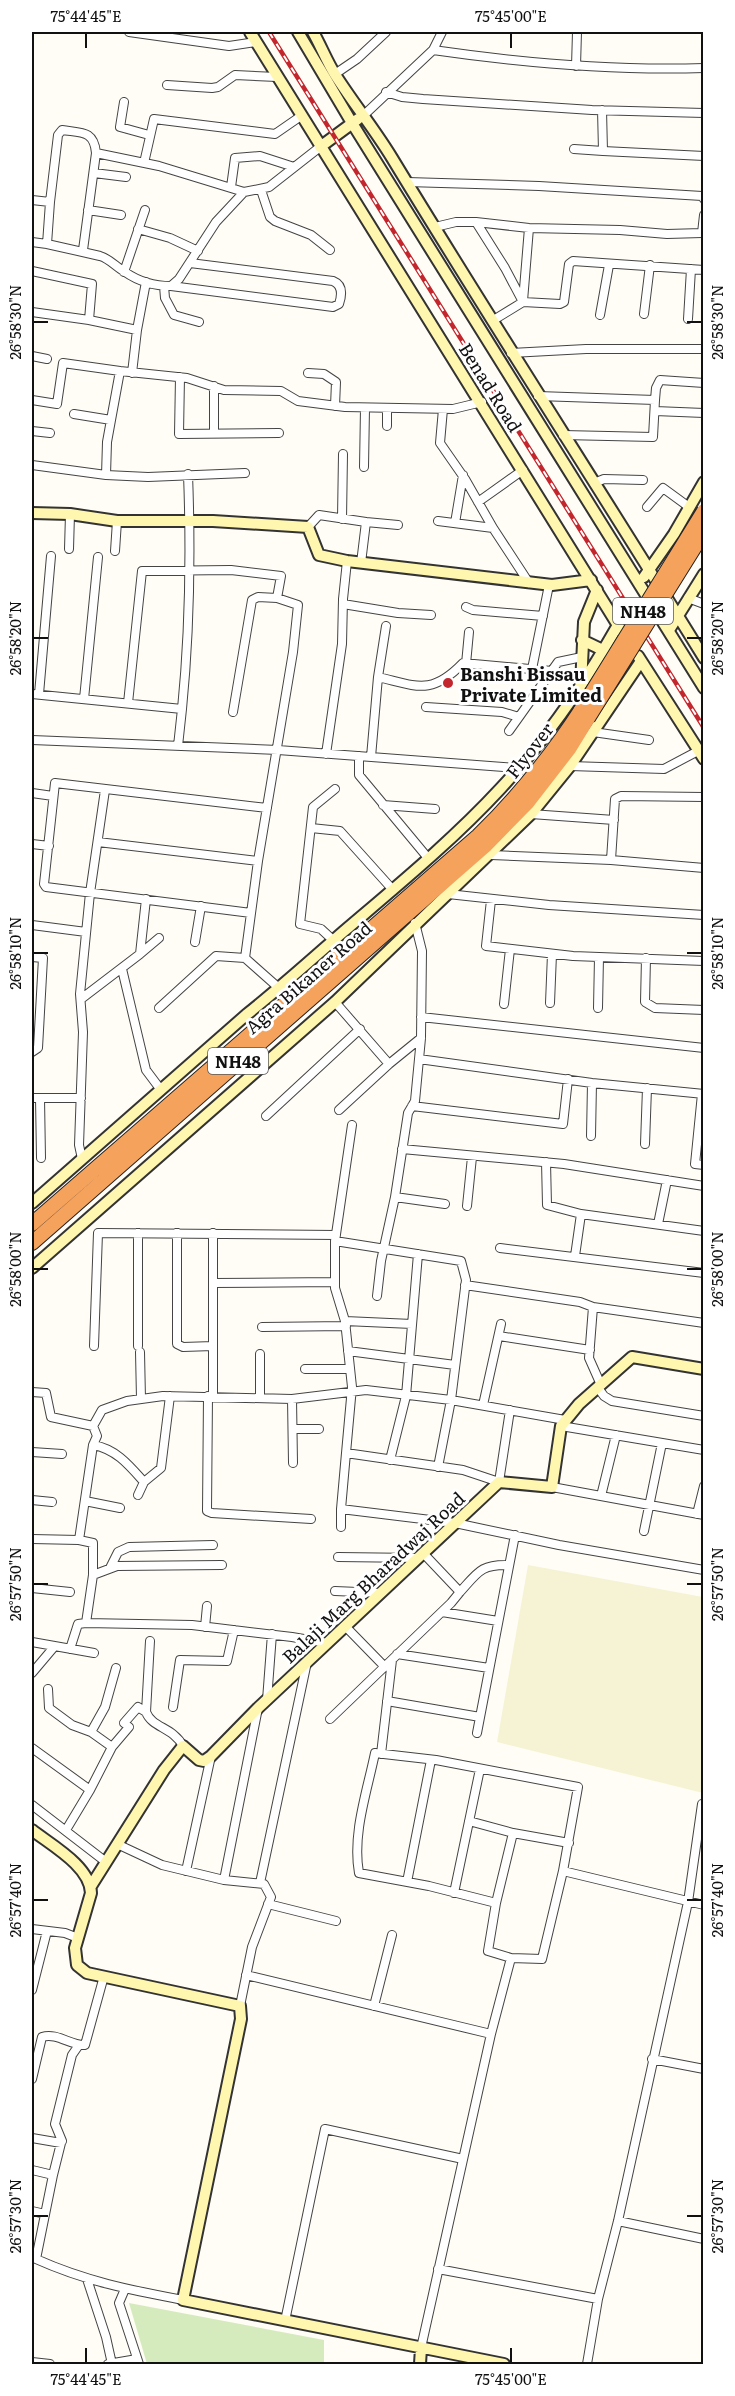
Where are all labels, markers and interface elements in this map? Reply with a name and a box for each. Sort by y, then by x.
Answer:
text: 75°44'45"E [50,4,122,27]
text: 75°45'00"E [475,4,547,27]
text: 26°58'30"N [3,284,26,360]
text: 26°58'30"N [705,284,728,360]
street label: Benad Road [453,337,529,437]
road number: NH48 [613,598,673,624]
text: 26°58'20"N [3,601,26,675]
text: 26°58'20"N [705,601,728,675]
place label: Banshi Bissau Private Limited [460,660,602,708]
marker: Banshi Bissau Private Limited [441,676,455,690]
street label: Flyover [499,716,560,784]
street label: Agra Bikaner Road [239,914,377,1040]
text: 26°58'10"N [3,916,26,990]
text: 26°58'10"N [705,916,728,990]
road number: NH48 [208,1048,268,1074]
text: 26°58'00"N [3,1231,26,1307]
text: 26°58'00"N [705,1231,728,1307]
street label: Balaji Marg Bharadwaj Road [276,1485,470,1669]
text: 26°57'50"N [3,1547,26,1621]
text: 26°57'50"N [705,1547,728,1621]
text: 26°57'40"N [3,1863,26,1937]
text: 26°57'40"N [705,1863,728,1937]
text: 26°57'30"N [3,2179,26,2253]
text: 26°57'30"N [705,2179,728,2253]
text: 75°44'45"E [50,2367,122,2390]
text: 75°45'00"E [475,2367,547,2390]

